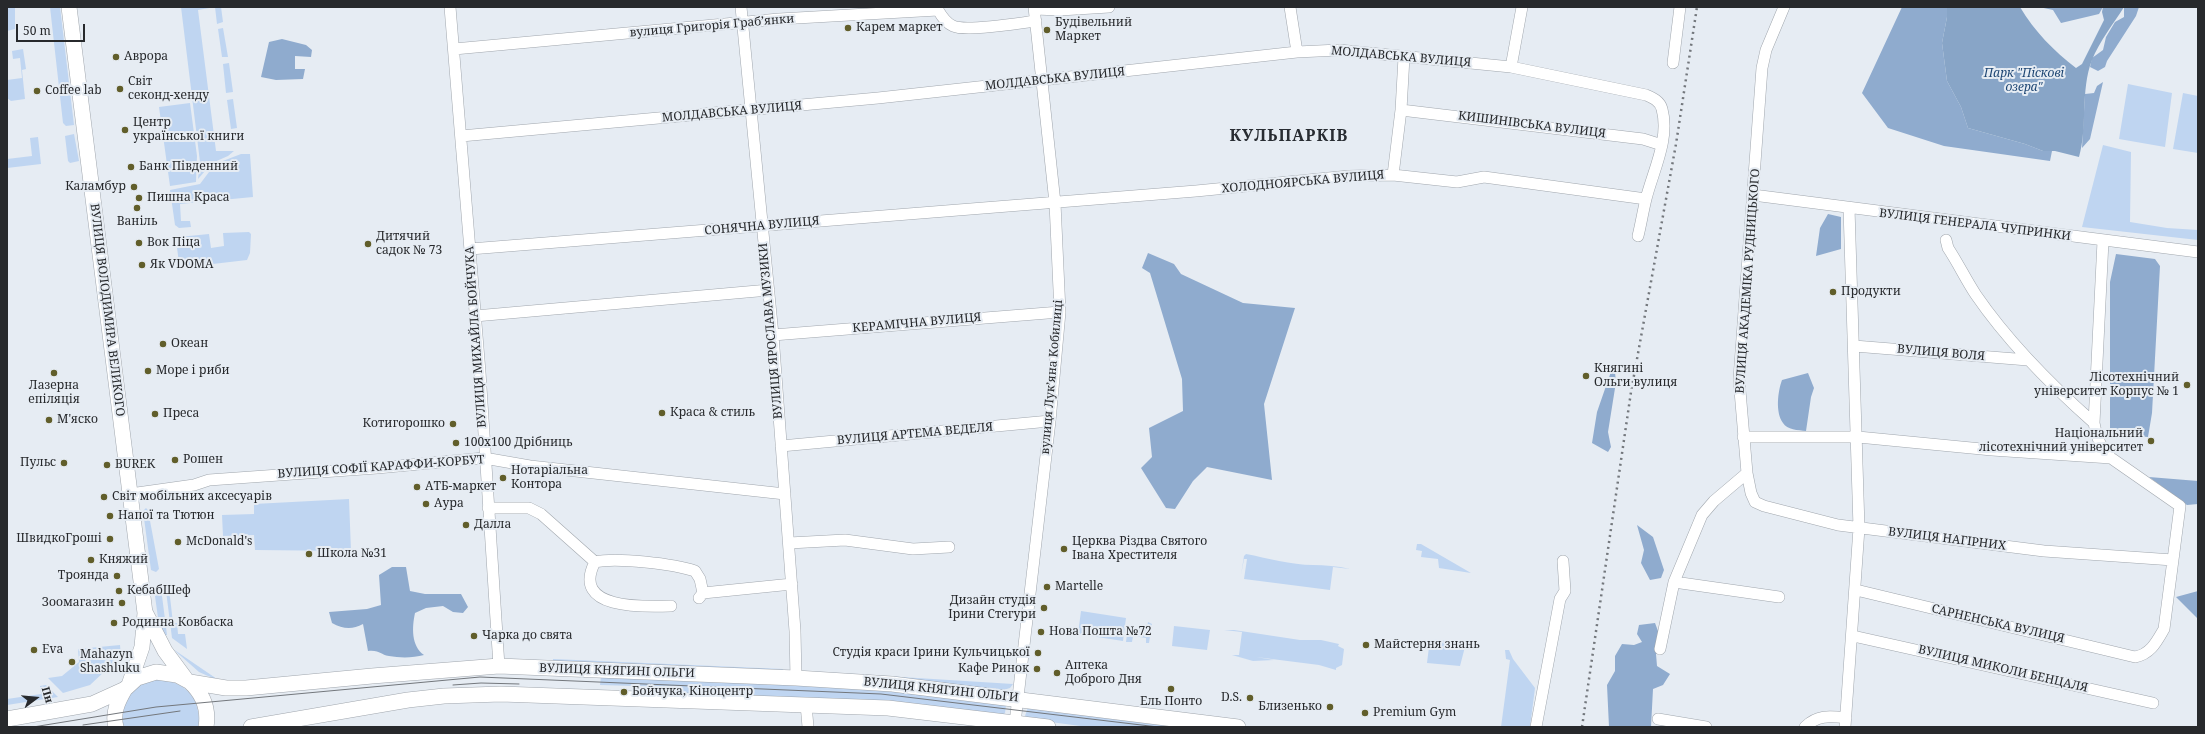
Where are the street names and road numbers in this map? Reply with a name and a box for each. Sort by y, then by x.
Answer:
street label: вулиця Григорія Грабʼянки [629,12,795,40]
street label: МОЛДАВСЬКА ВУЛИЦЯ [1330,44,1472,70]
street label: МОЛДАВСЬКА ВУЛИЦЯ [984,64,1126,94]
street label: МОЛДАВСЬКА ВУЛИЦЯ [661,99,803,125]
street label: КИШИНІВСЬКА ВУЛИЦЯ [1457,109,1607,141]
street label: ХОЛОДНОЯРСЬКА ВУЛИЦЯ [1221,168,1385,196]
street label: ВУЛИЦЯ АКАДЕМІКА РУДНИЦЬКОГО [1733,168,1763,394]
street label: ВУЛИЦЯ ВОЛОДИМИРА ВЕЛИКОГО [87,203,127,417]
street label: ВУЛИЦЯ ГЕНЕРАЛА ЧУПРИНКИ [1878,206,2072,244]
street label: СОНЯЧНА ВУЛИЦЯ [704,214,820,238]
street label: ВУЛИЦЯ ЯРОСЛАВА МУЗИКИ [756,242,786,420]
street label: ВУЛИЦЯ МИХАЙЛА БОЙЧУКА [462,246,490,428]
street label: вулиця Лукʼяна Кобилиці [1038,299,1066,455]
street label: КЕРАМІЧНА ВУЛИЦЯ [852,310,982,336]
street label: ВУЛИЦЯ ВОЛЯ [1897,342,1985,364]
street label: ВУЛИЦЯ АРТЕМА ВЕДЕЛЯ [836,420,994,448]
street label: ВУЛИЦЯ СОФІЇ КАРАФФИ-КОРБУТ [277,453,485,481]
street label: ВУЛИЦЯ НАГІРНИХ [1887,525,2007,553]
street label: САРНЕНСЬКА ВУЛИЦЯ [1930,602,2066,646]
street label: ВУЛИЦЯ МИКОЛИ БЕНЦАЛЯ [1917,642,2089,696]
street label: ВУЛИЦЯ КНЯГИНІ ОЛЬГИ [539,661,695,681]
street label: ВУЛИЦЯ КНЯГИНІ ОЛЬГИ [863,675,1019,705]

